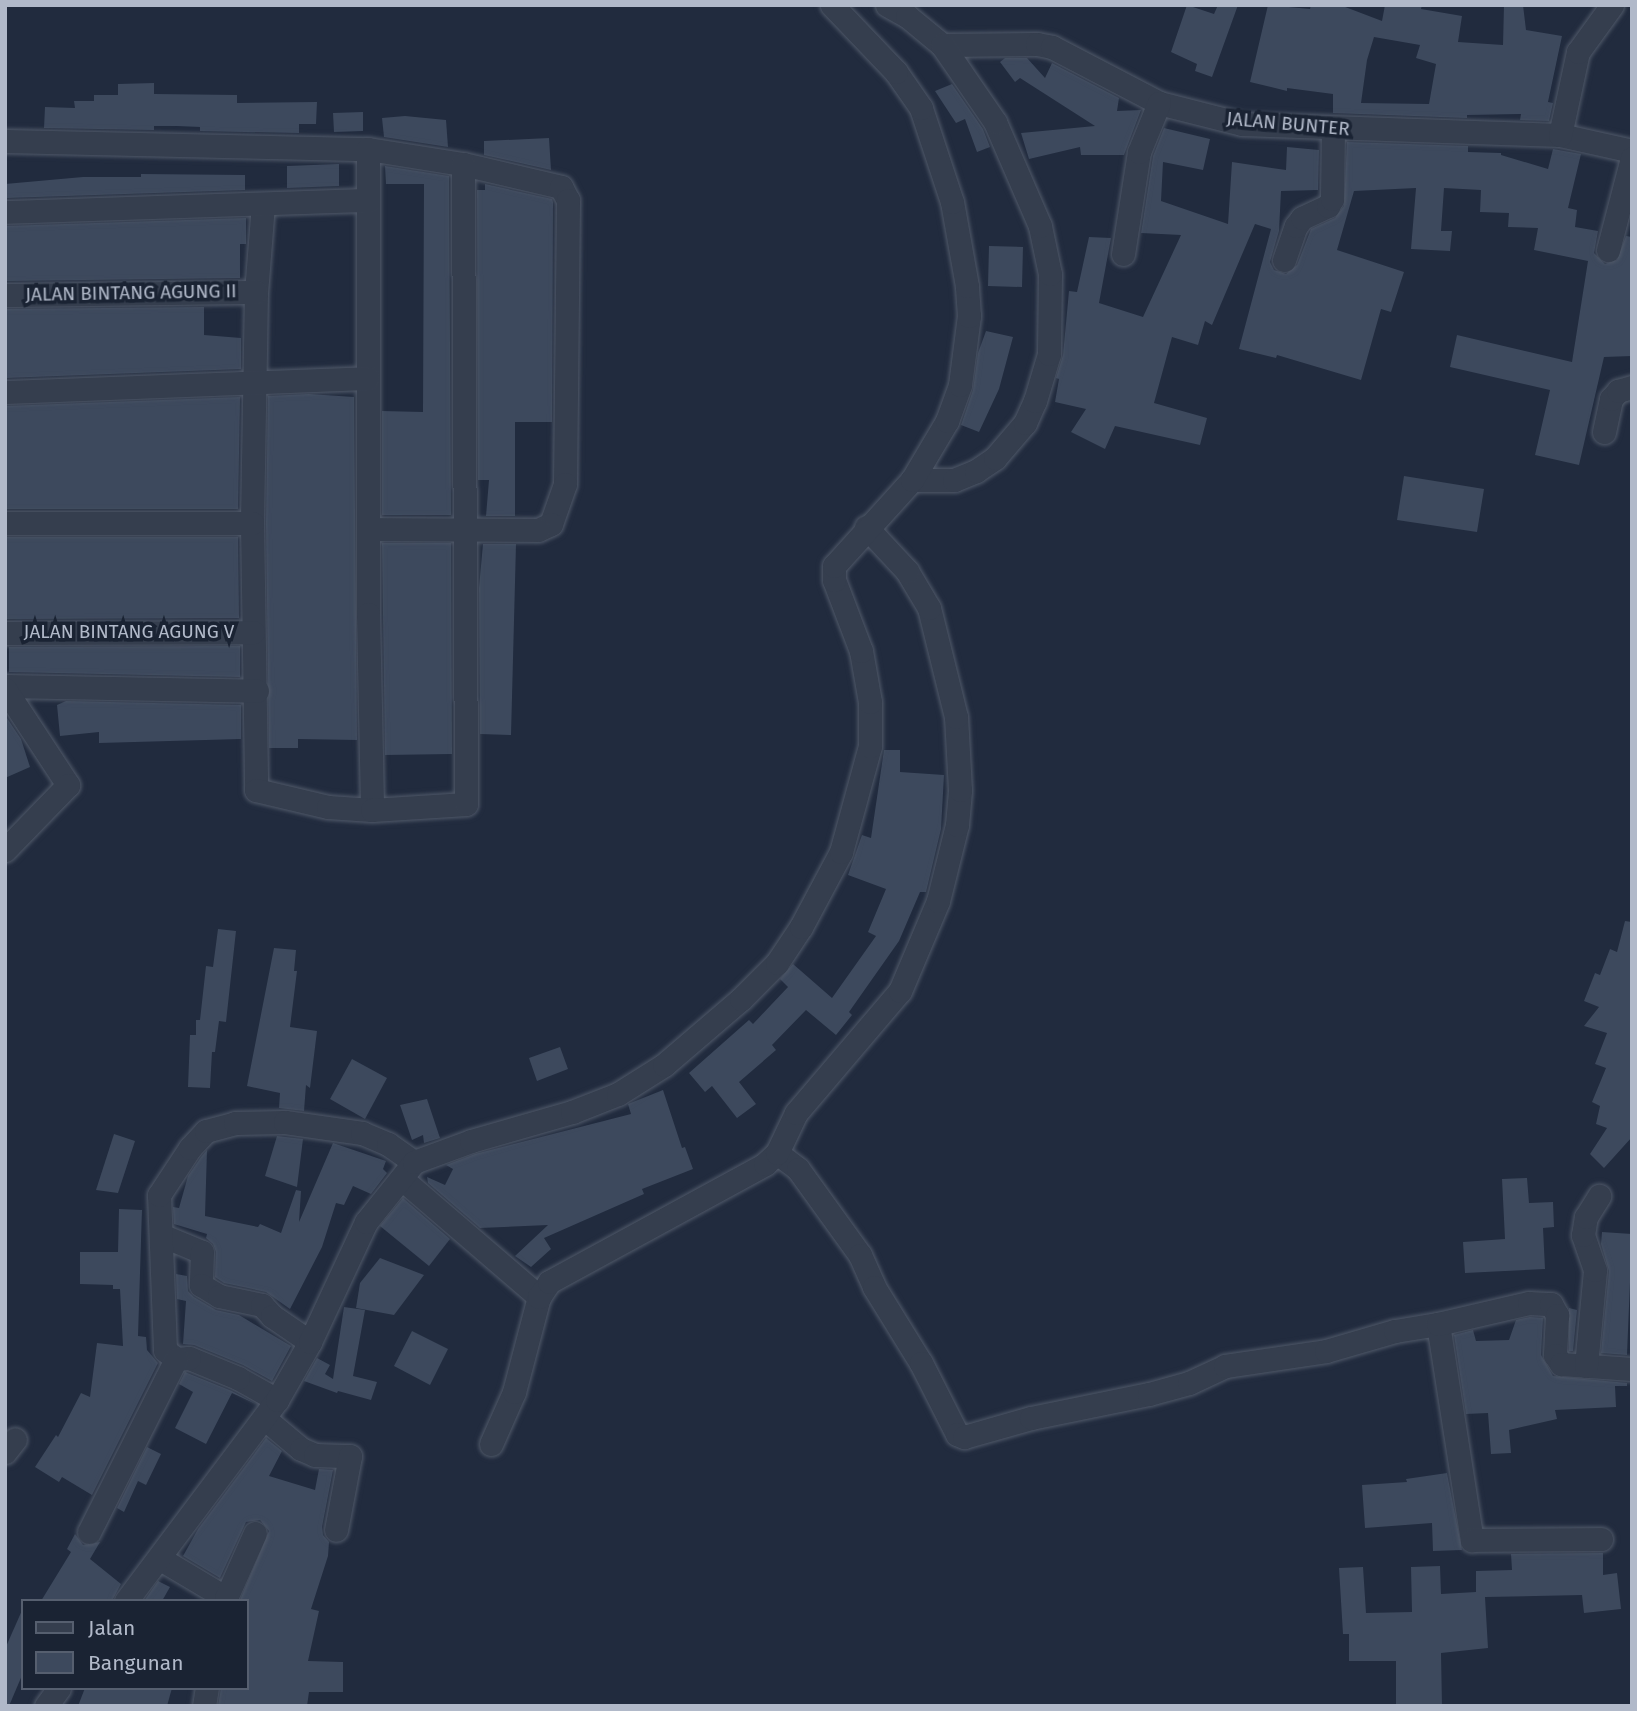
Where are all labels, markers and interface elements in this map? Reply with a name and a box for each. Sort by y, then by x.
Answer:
street label: JALAN BUNTER [1225,107,1351,141]
street label: JALAN BINTANG AGUNG II [25,280,237,306]
street label: JALAN BINTANG AGUNG V [24,621,234,643]
legend [21,1599,248,1690]
text: Jalan [88,1615,135,1641]
text: Bangunan [88,1650,183,1676]

